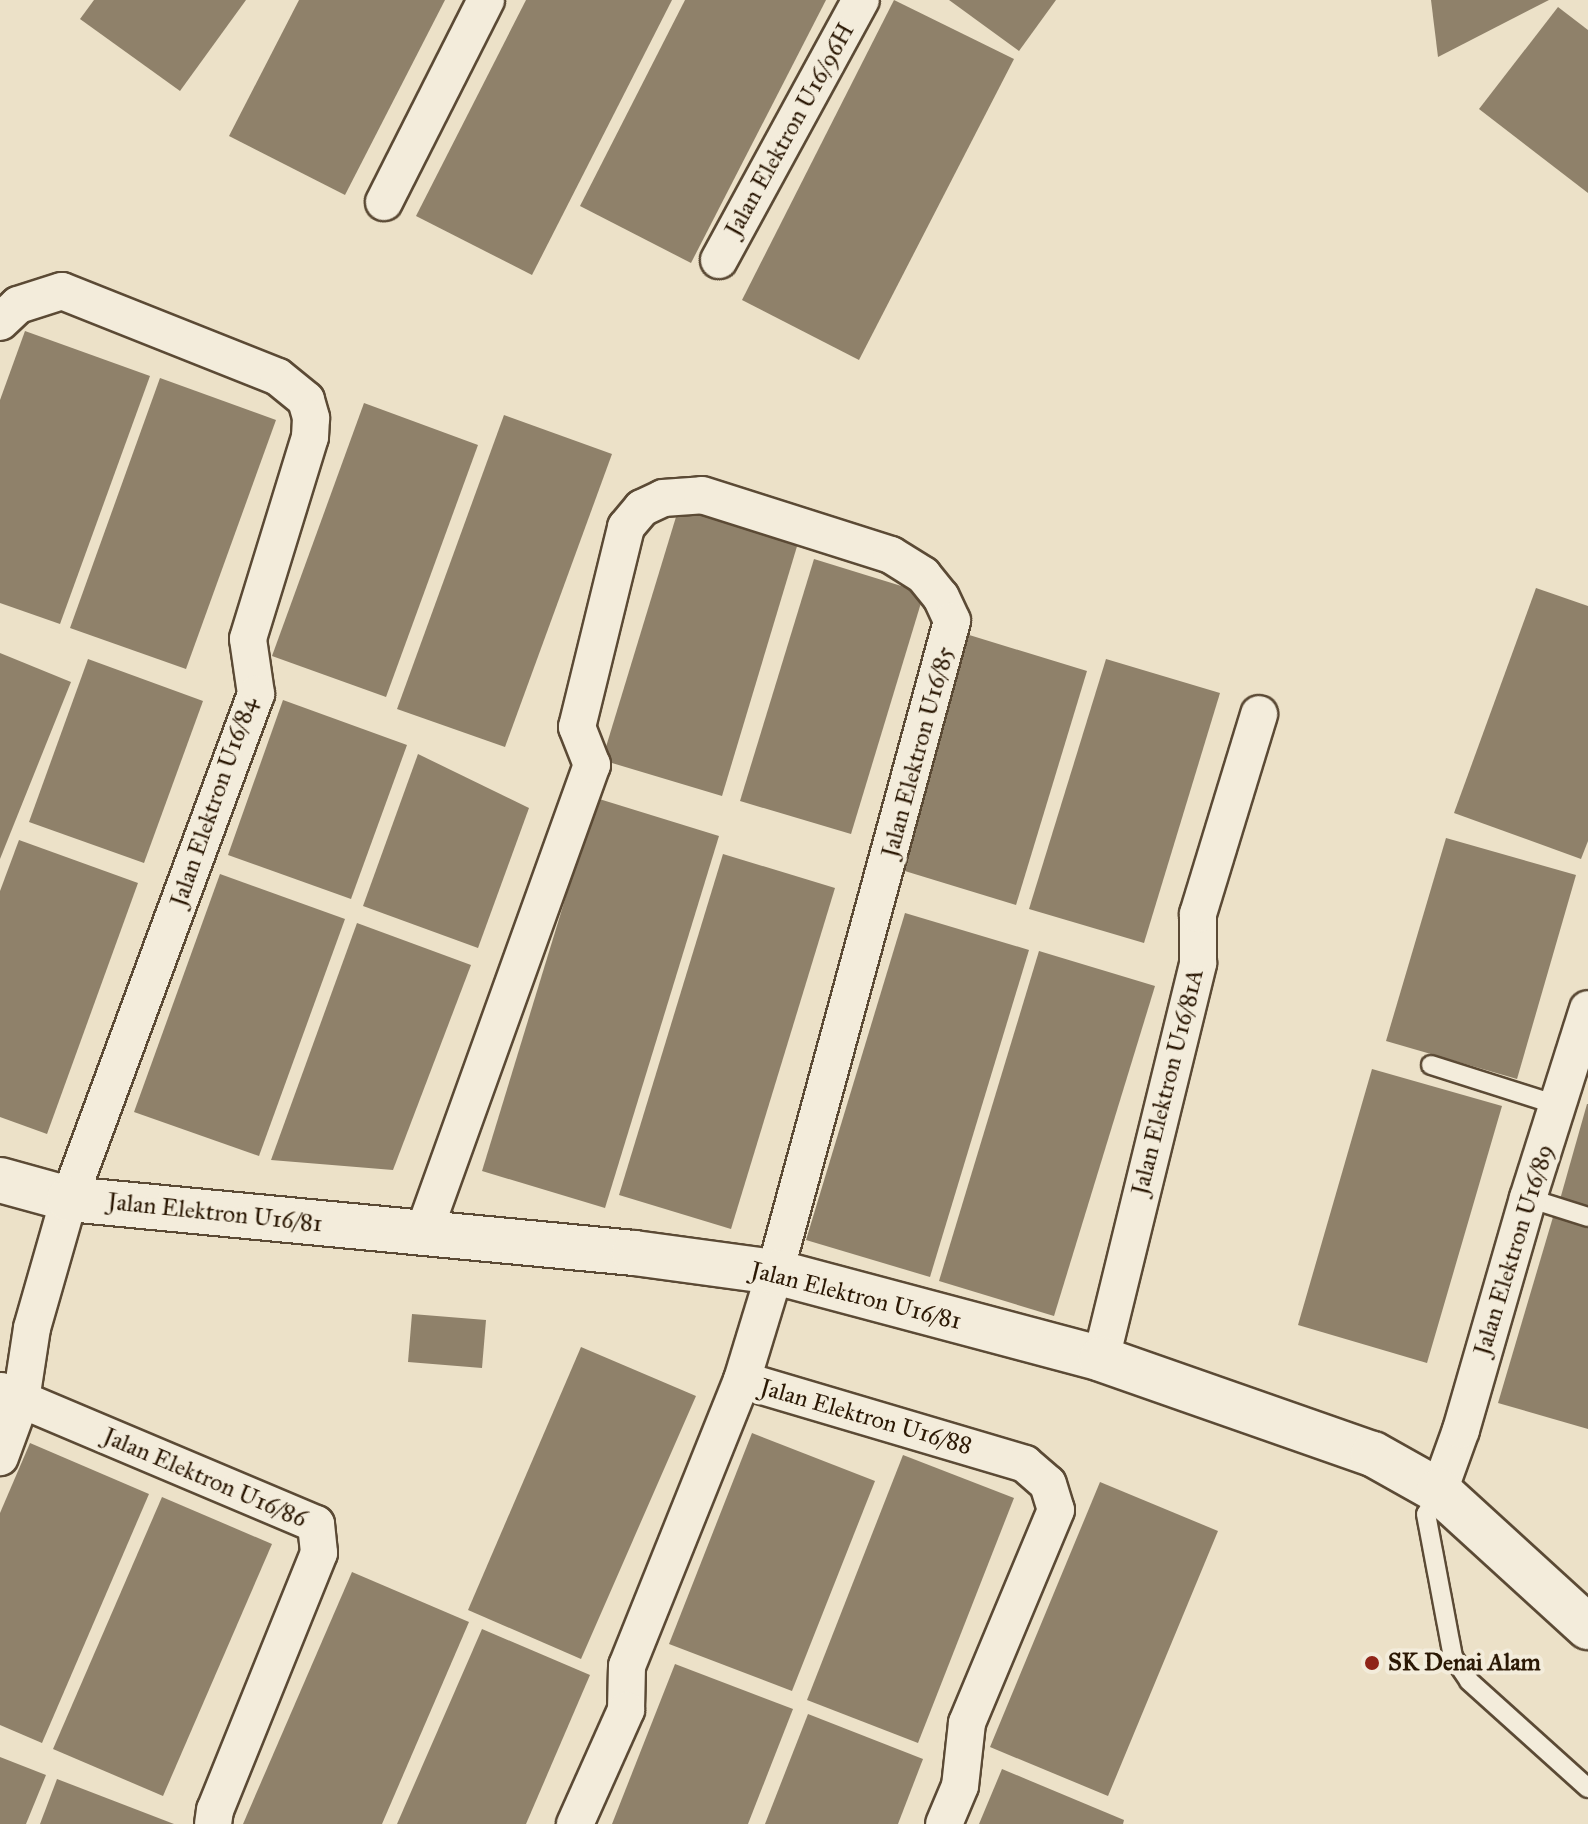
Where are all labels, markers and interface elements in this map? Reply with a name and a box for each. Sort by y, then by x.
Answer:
street label: Jalan Elektron U16/96H [719,18,861,242]
street label: Jalan Elektron U16/85 [876,643,960,861]
street label: Jalan Elektron U16/84 [165,693,263,911]
street label: Jalan Elektron U16/81A [1126,966,1210,1198]
street label: Jalan Elektron U16/89 [1468,1141,1560,1359]
street label: Jalan Elektron U16/81 [106,1187,324,1239]
street label: Jalan Elektron U16/81 [748,1256,964,1336]
street label: Jalan Elektron U16/88 [757,1373,975,1461]
street label: Jalan Elektron U16/86 [99,1422,311,1534]
place label: SK Denai Alam [1388,1649,1541,1677]
marker: SK Denai Alam [1363,1654,1381,1672]

